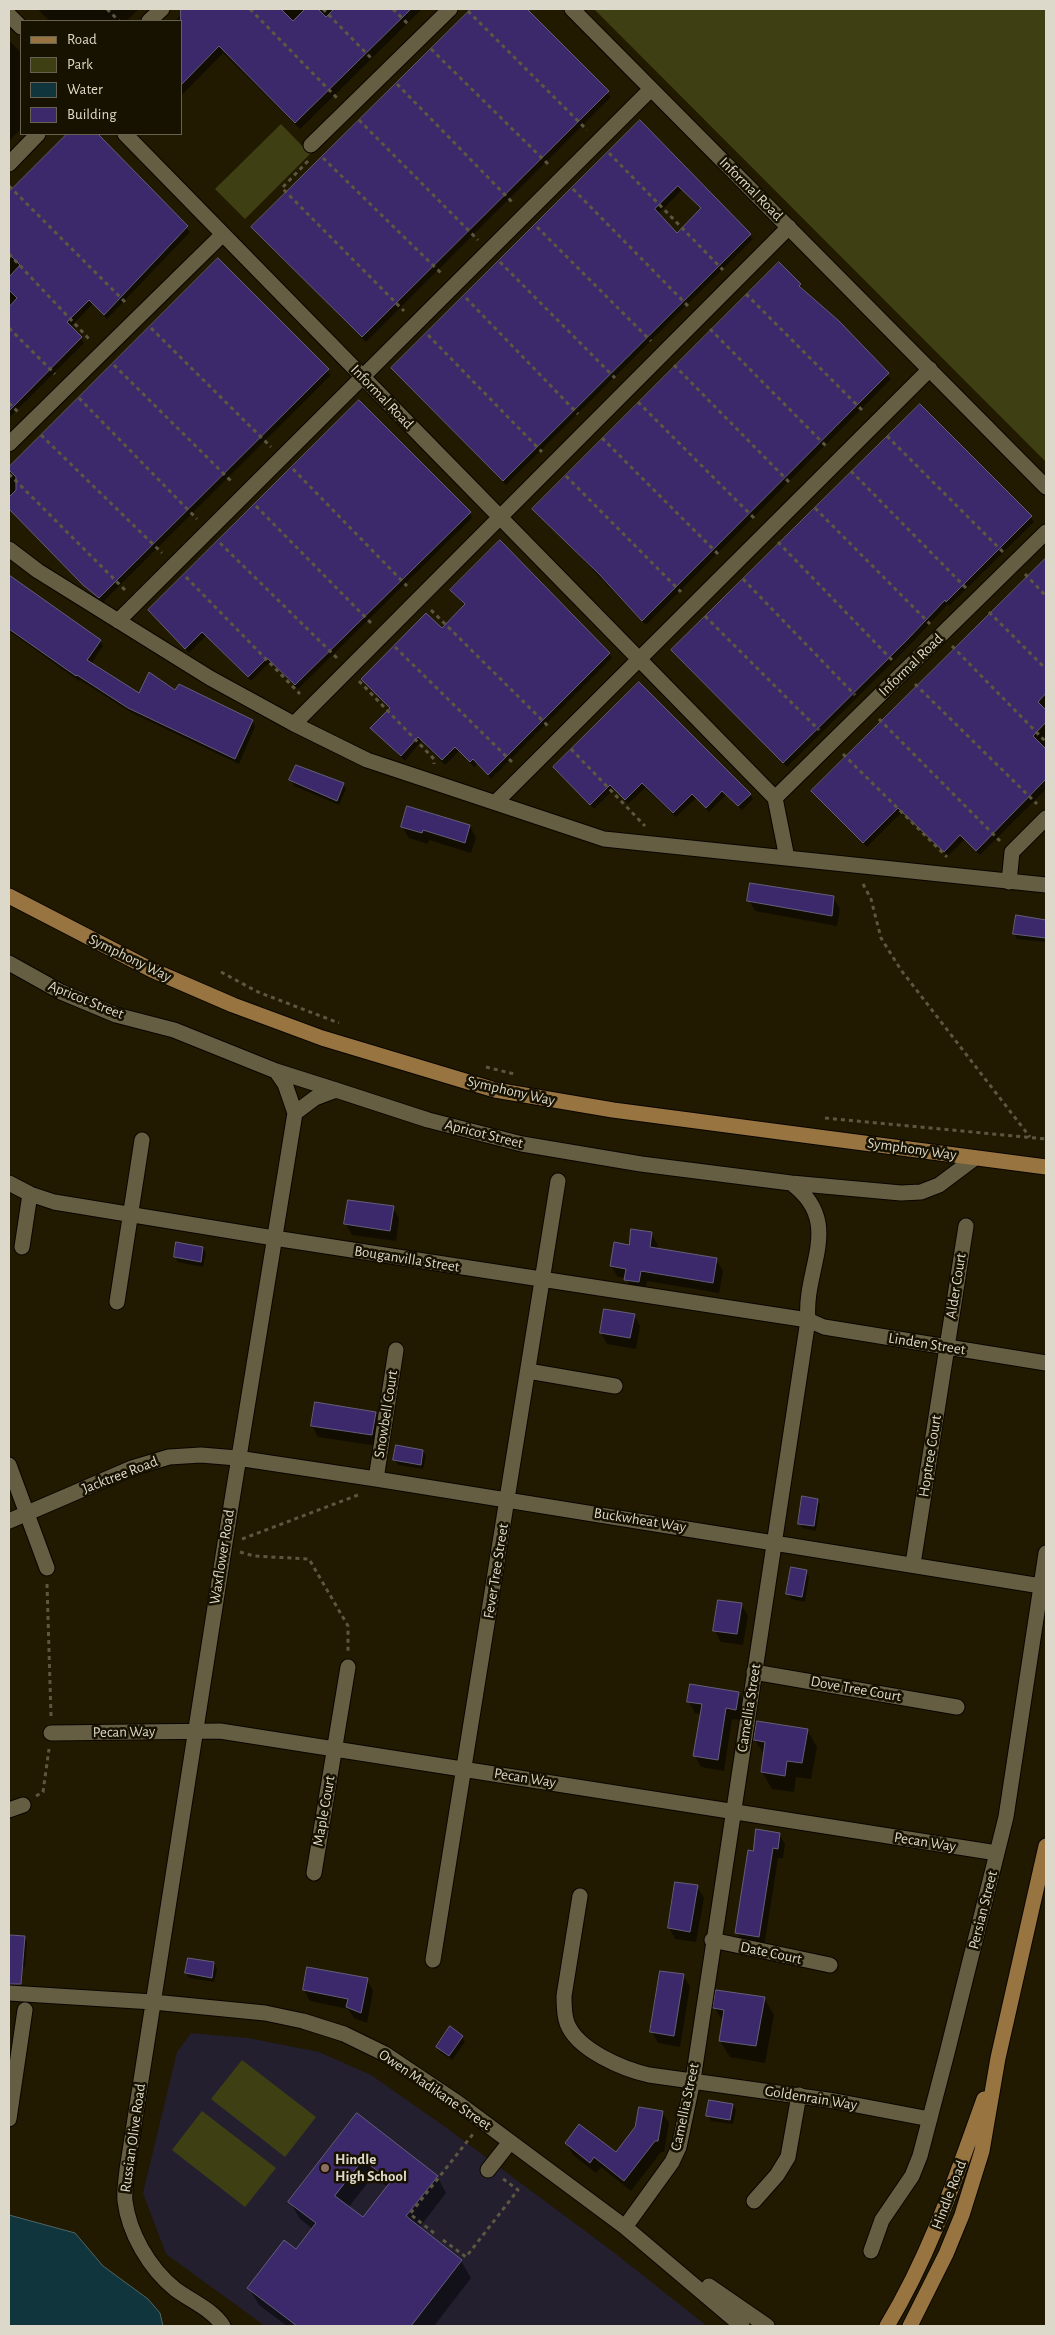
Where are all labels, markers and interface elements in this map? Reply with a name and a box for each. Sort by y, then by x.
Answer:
legend [20,20,182,135]
text: Road [67,32,97,47]
text: Park [67,57,93,72]
text: Water [67,82,103,97]
text: Building [67,107,117,122]
street label: Informal Road [715,153,787,225]
street label: Informal Road [347,361,417,433]
street label: Informal Road [875,630,947,700]
street label: Symphony Way [86,930,174,986]
street label: Apricot Street [46,977,126,1023]
street label: Symphony Way [465,1072,557,1110]
street label: Apricot Street [443,1116,525,1152]
street label: Symphony Way [866,1134,958,1164]
street label: Bouganvilla Street [353,1242,461,1276]
street label: Alder Court [942,1252,970,1320]
street label: Linden Street [887,1329,967,1359]
street label: Snowbell Court [370,1369,402,1459]
street label: Hoptree Court [915,1414,945,1498]
street label: Jacktree Road [80,1452,160,1498]
street label: Buckwheat Way [593,1504,687,1536]
street label: Waxflower Road [206,1508,238,1606]
street label: Fever Tree Street [480,1522,512,1620]
street label: Camellia Street [733,1663,765,1753]
street label: Dove Tree Court [809,1672,903,1706]
street label: Pecan Way [93,1722,155,1742]
street label: Pecan Way [493,1764,557,1792]
street label: Maple Court [309,1774,339,1848]
street label: Pecan Way [893,1828,957,1856]
street label: Persian Street [965,1869,1001,1951]
street label: Date Court [739,1938,803,1968]
street label: Owen Madikane Street [375,2046,495,2134]
street label: Camellia Street [667,2061,703,2153]
street label: Russian Olive Road [116,2082,150,2194]
street label: Goldenrain Way [764,2082,858,2114]
place label: Hindle High School [335,2150,407,2185]
street label: Hindle Road [928,2158,970,2232]
marker: Hindle High School [319,2162,331,2174]

